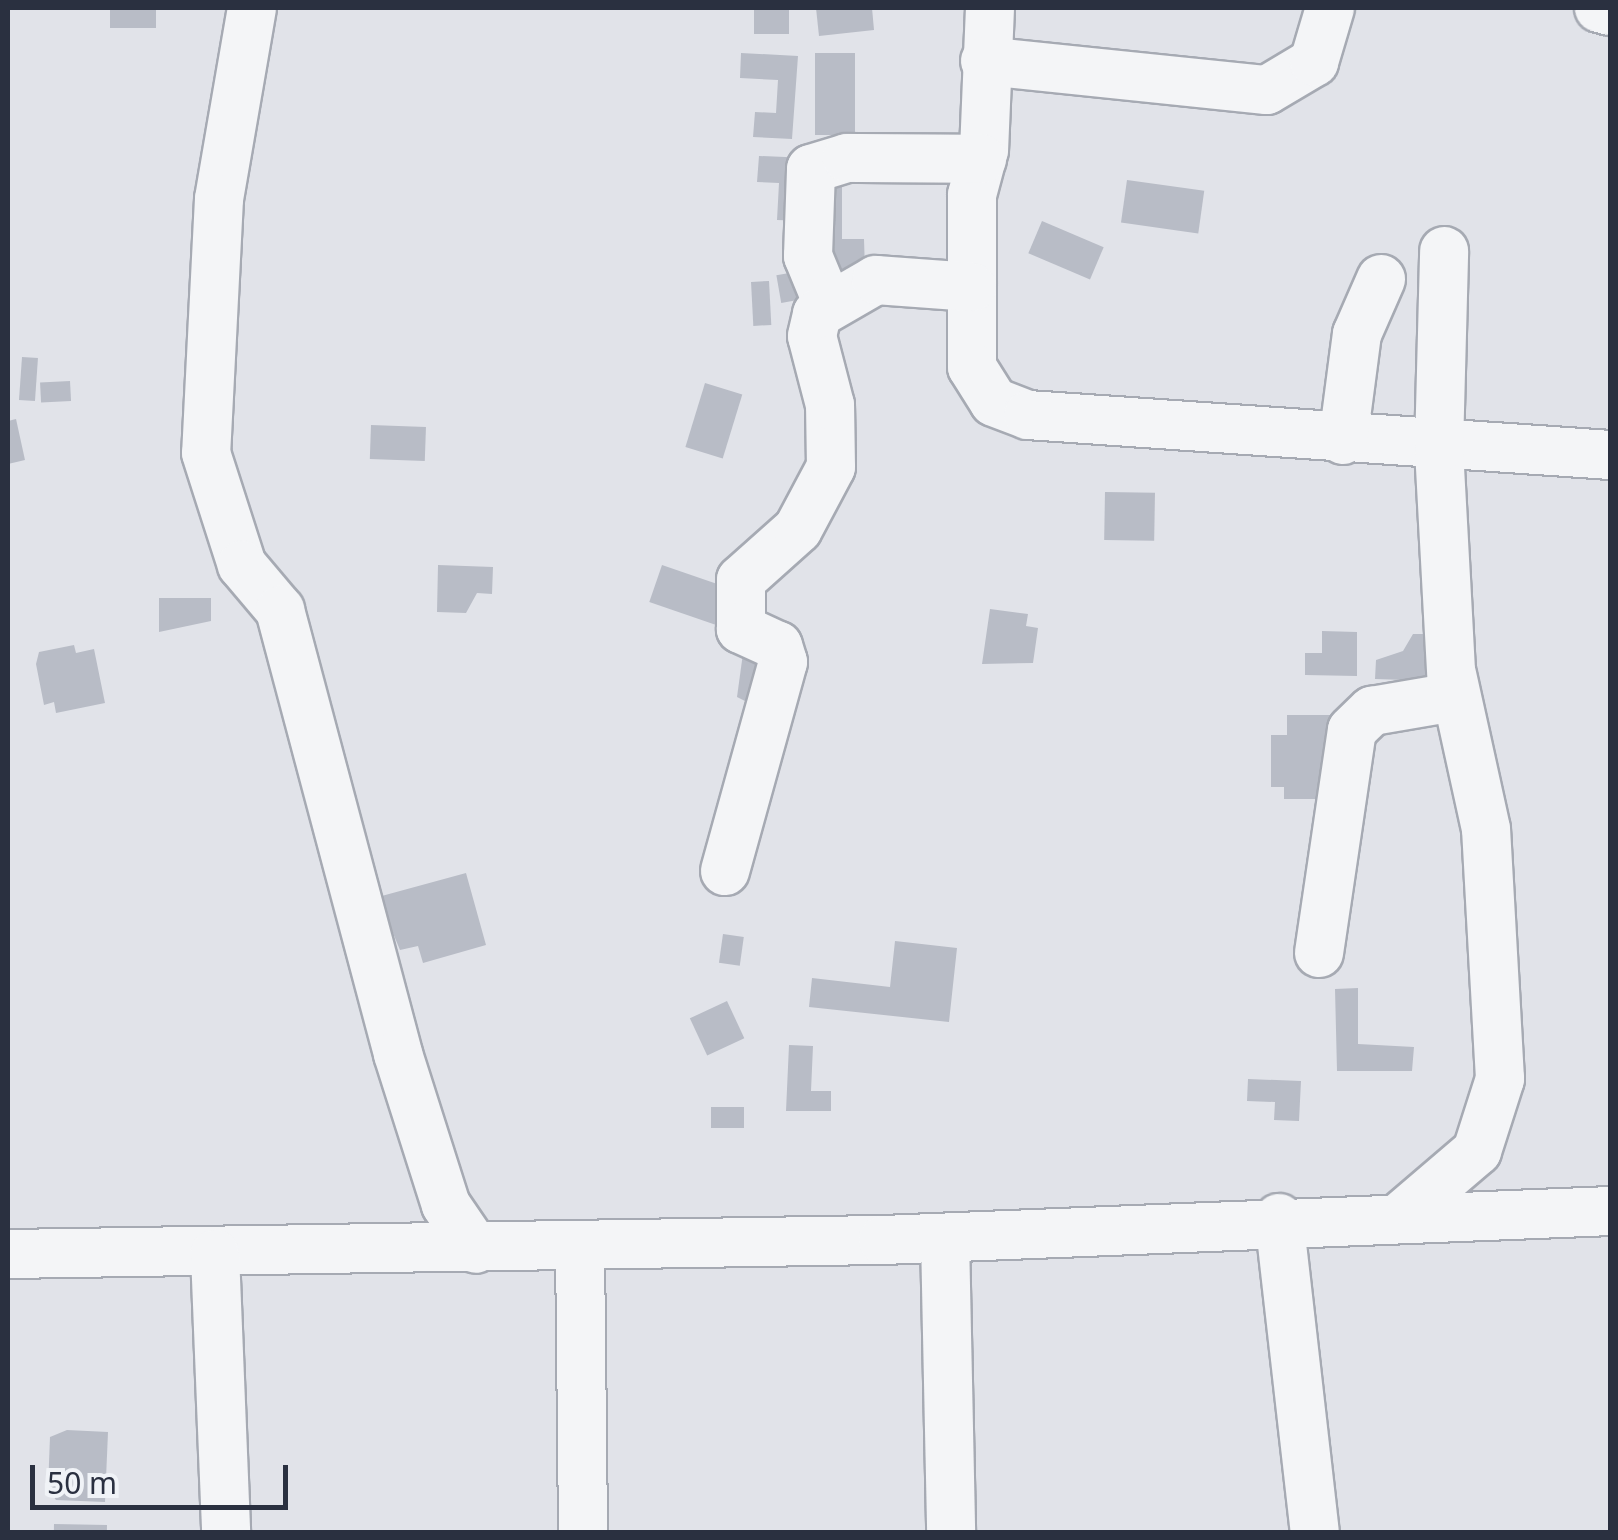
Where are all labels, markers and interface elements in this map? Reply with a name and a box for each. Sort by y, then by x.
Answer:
scale bar [35,1445,292,1507]
text: 50 m [47,1462,117,1503]

